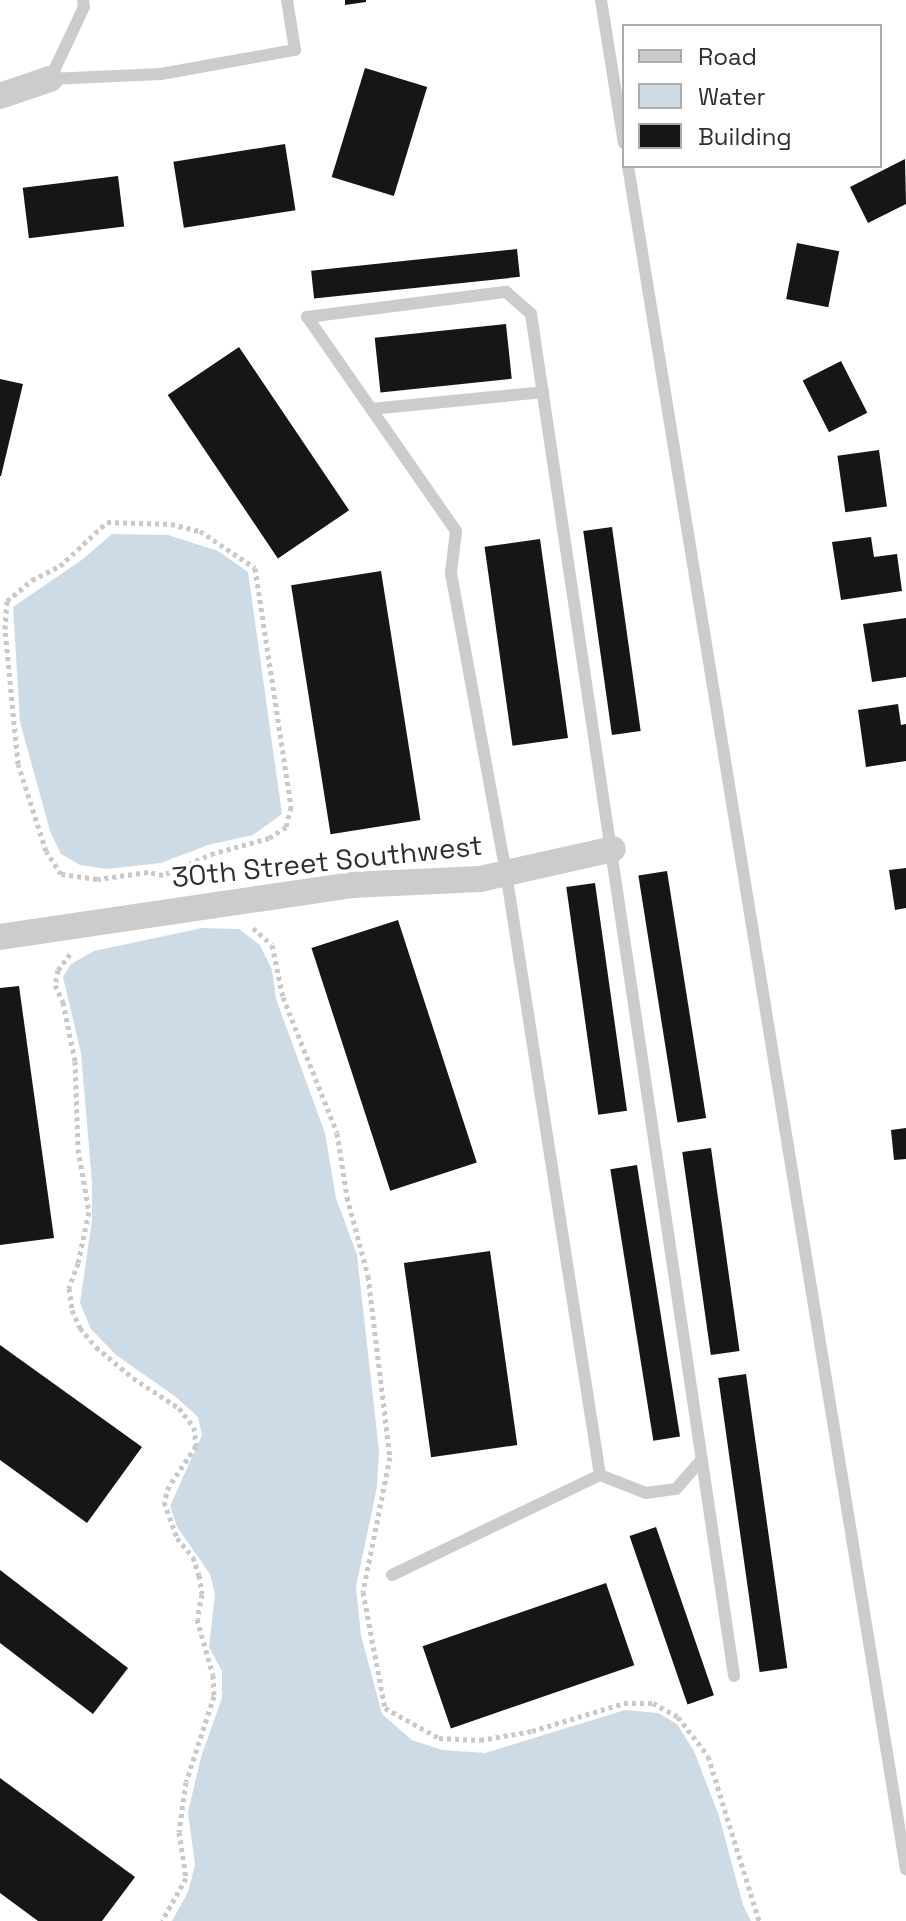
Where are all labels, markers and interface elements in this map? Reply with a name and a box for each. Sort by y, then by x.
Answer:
legend [622,24,882,168]
text: Road [698,41,757,72]
text: Water [698,81,766,112]
text: Building [698,121,792,152]
street label: 30th Street Southwest [170,828,484,894]

